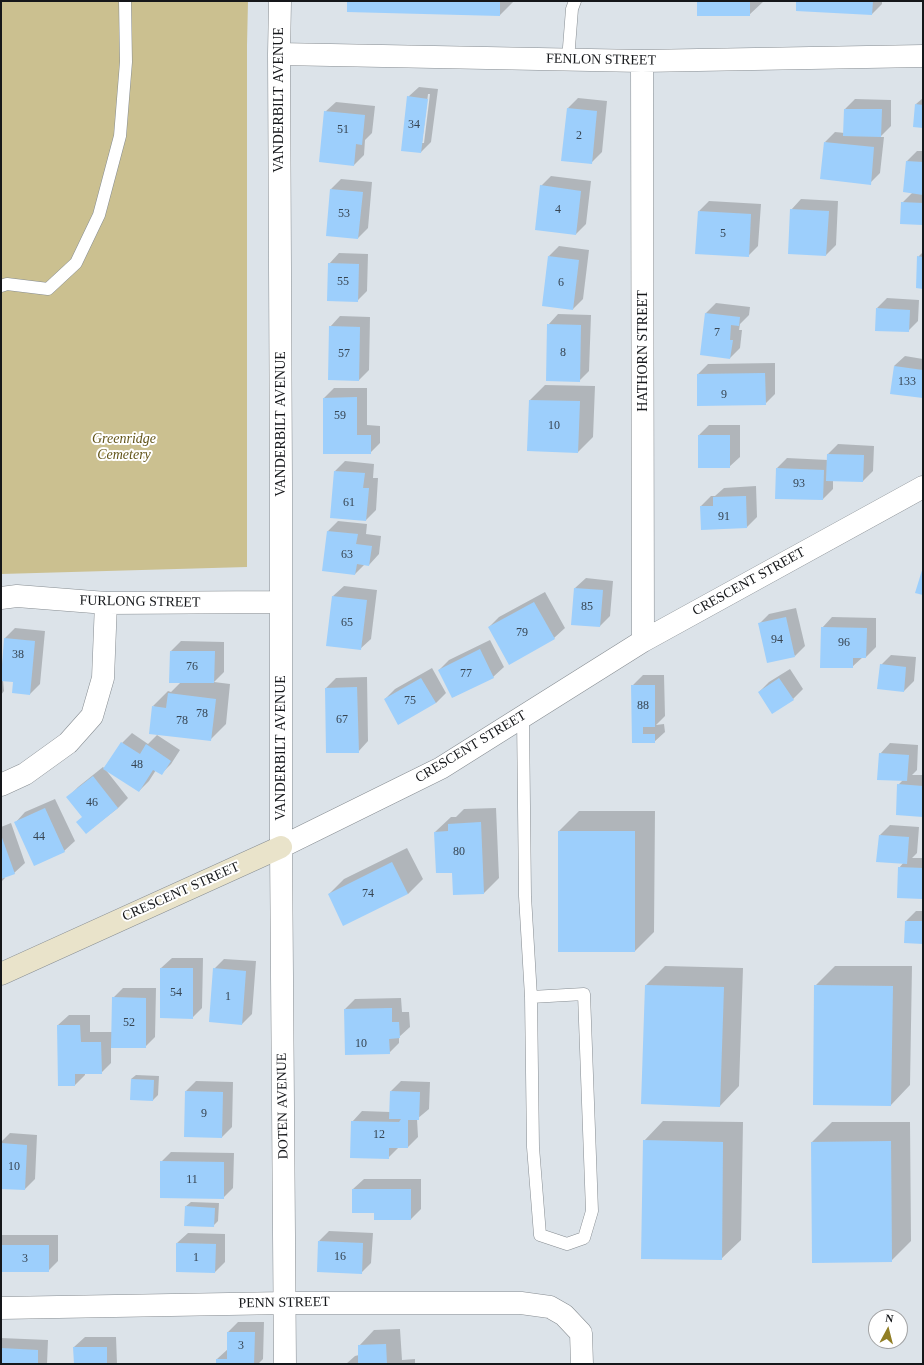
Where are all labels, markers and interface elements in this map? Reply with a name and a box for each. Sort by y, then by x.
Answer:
street label: VANDERBILT AVENUE [271,27,287,173]
street label: FENLON STREET [546,51,656,69]
house number: 34 [408,118,420,132]
house number: 51 [337,123,349,137]
house number: 2 [576,129,582,143]
house number: 4 [555,203,561,217]
house number: 53 [338,207,350,221]
house number: 5 [720,227,726,241]
house number: 55 [337,275,349,289]
house number: 6 [558,276,564,290]
street label: HATHORN STREET [635,290,651,412]
house number: 7 [714,326,720,340]
house number: 8 [560,346,566,360]
house number: 57 [338,347,350,361]
street label: VANDERBILT AVENUE [273,351,289,497]
house number: 133 [898,375,916,389]
house number: 9 [721,388,727,402]
house number: 59 [334,409,346,423]
house number: 10 [548,419,560,433]
park label: Greenridge Cemetery [92,431,156,464]
house number: 93 [793,477,805,491]
house number: 61 [343,496,355,510]
house number: 91 [718,510,730,524]
street label: CRESCENT STREET [690,544,808,620]
house number: 63 [341,548,353,562]
street label: FURLONG STREET [79,593,201,611]
house number: 85 [581,600,593,614]
house number: 65 [341,616,353,630]
house number: 79 [516,626,528,640]
house number: 94 [771,633,783,647]
house number: 96 [838,636,850,650]
house number: 38 [12,648,24,662]
house number: 76 [186,660,198,674]
house number: 77 [460,667,472,681]
street label: VANDERBILT AVENUE [273,675,289,821]
house number: 75 [404,694,416,708]
house number: 88 [637,699,649,713]
house number: 78 [196,707,208,721]
street label: CRESCENT STREET [413,707,529,787]
house number: 67 [336,713,348,727]
house number: 78 [176,714,188,728]
house number: 48 [131,758,143,772]
house number: 46 [86,796,98,810]
house number: 44 [33,830,45,844]
house number: 80 [453,845,465,859]
street label: CRESCENT STREET [120,859,242,925]
house number: 74 [362,887,374,901]
house number: 54 [170,986,182,1000]
house number: 1 [225,990,231,1004]
house number: 52 [123,1016,135,1030]
house number: 10 [355,1037,367,1051]
street label: DOTEN AVENUE [274,1053,292,1159]
house number: 9 [201,1107,207,1121]
house number: 12 [373,1128,385,1142]
house number: 10 [8,1160,20,1174]
house number: 11 [186,1173,198,1187]
house number: 16 [334,1250,346,1264]
house number: 1 [193,1251,199,1265]
house number: 3 [22,1252,28,1266]
street label: PENN STREET [238,1294,330,1312]
north arrow [868,1309,908,1349]
text: N [885,1312,894,1325]
house number: 3 [238,1339,244,1353]

